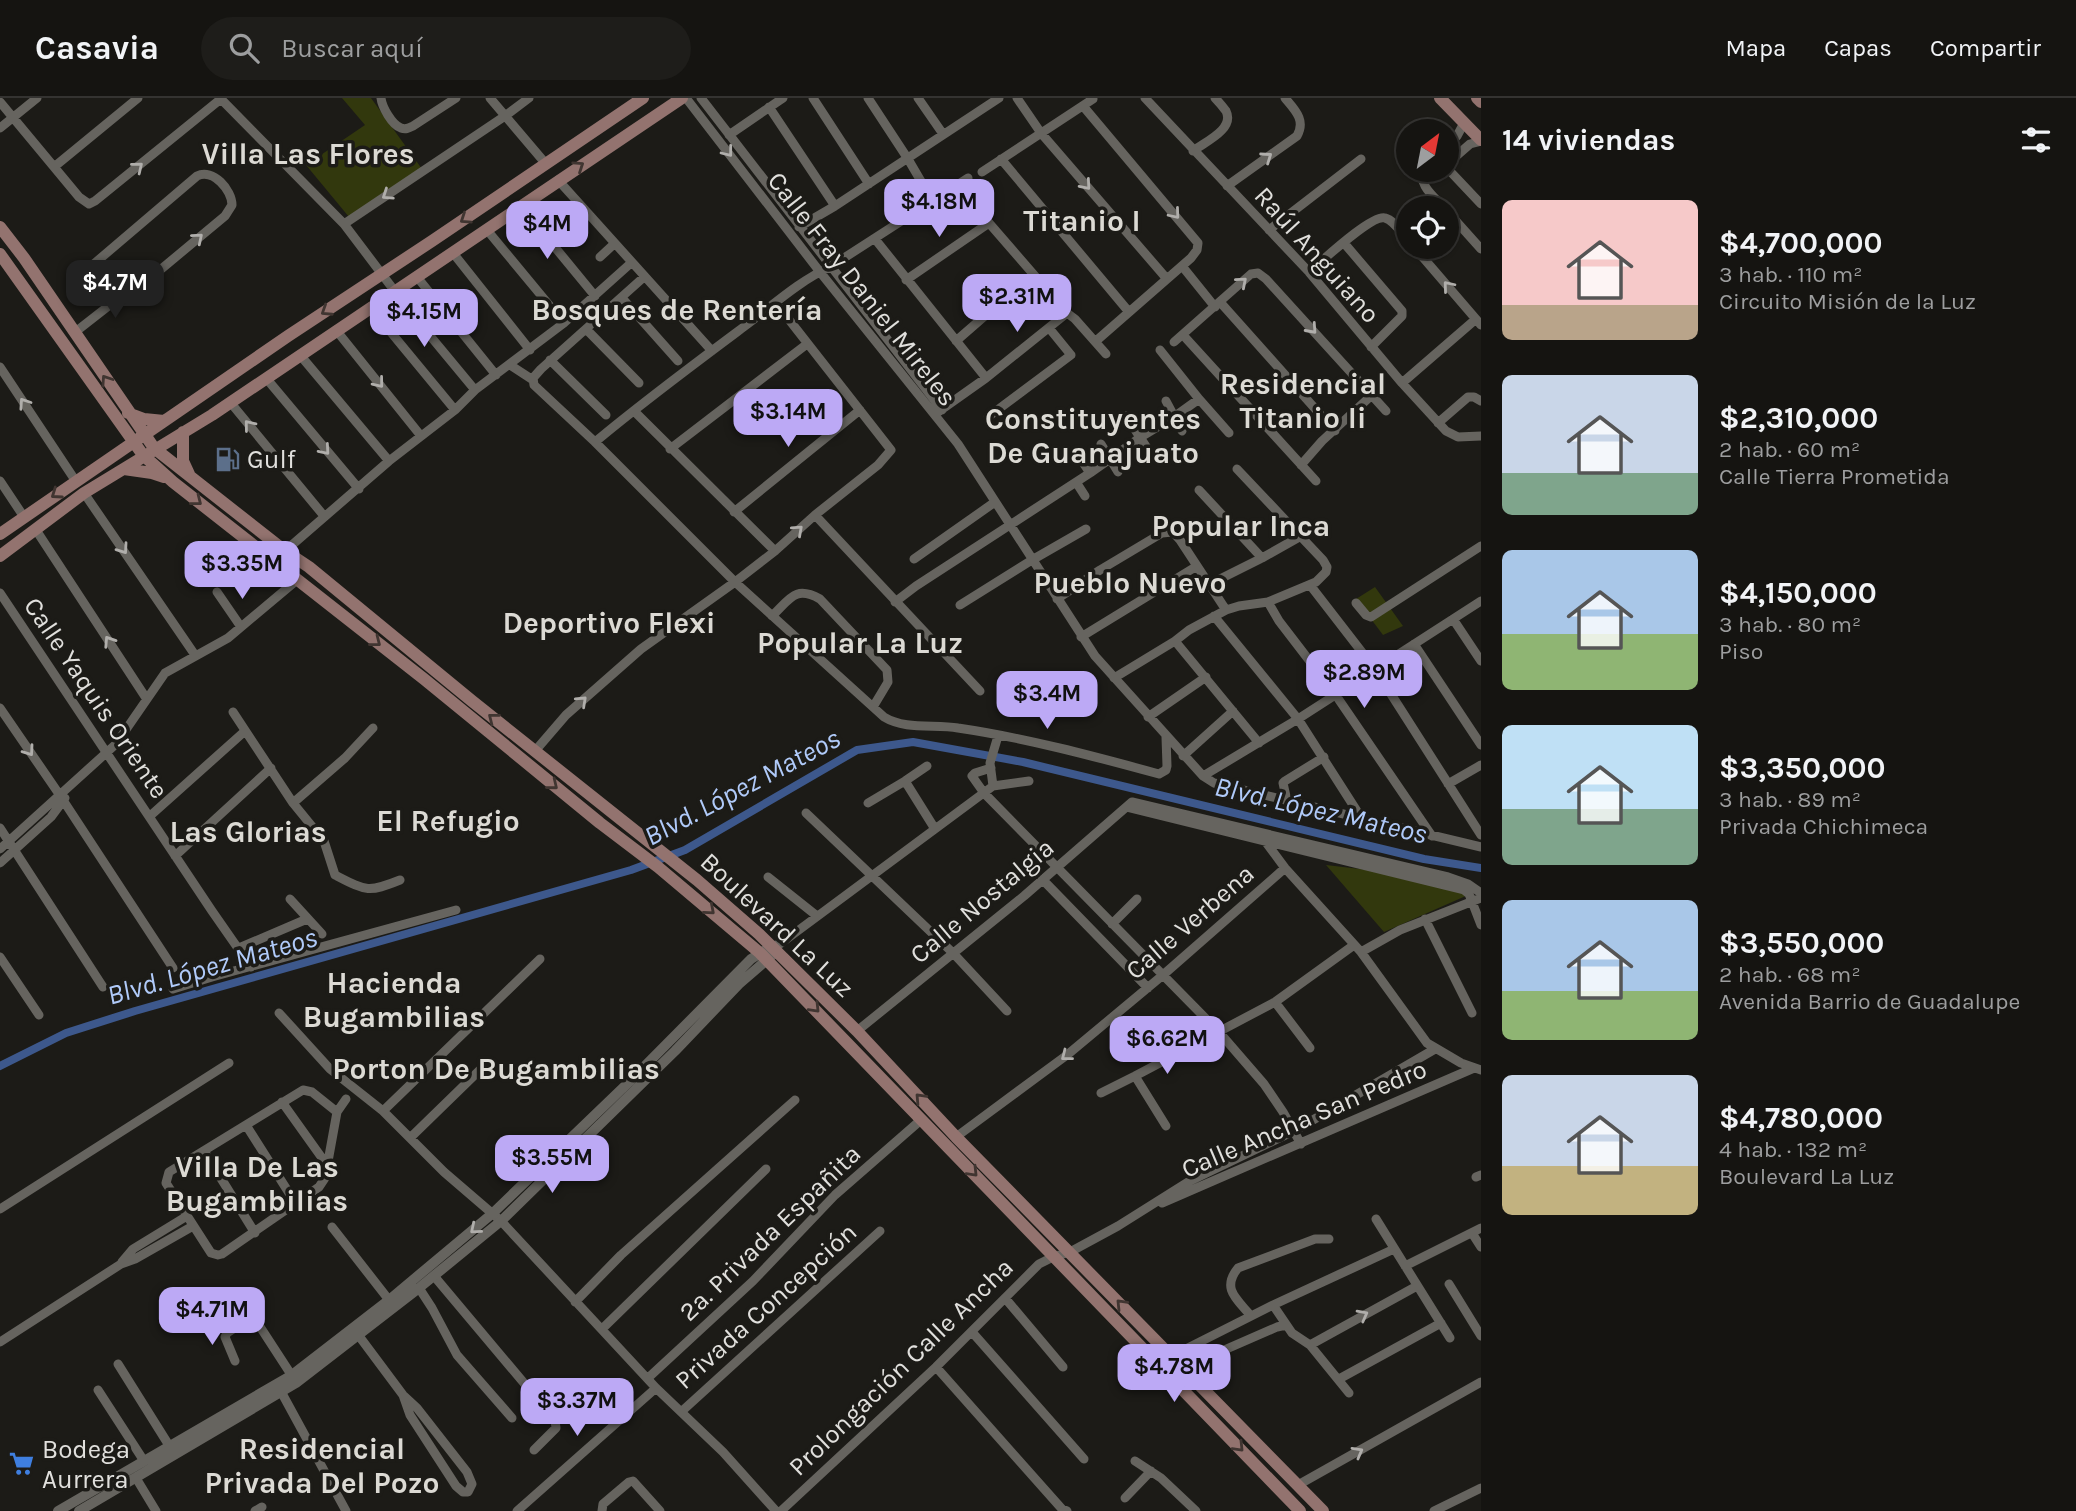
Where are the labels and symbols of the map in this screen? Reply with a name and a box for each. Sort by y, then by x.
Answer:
north arrow [1396,119,1460,182]
district label: Villa Las Flores [201,136,415,172]
one-way arrow [720,144,733,156]
one-way arrow [1259,153,1272,165]
one-way arrow [130,162,142,175]
one-way arrow [571,162,584,174]
street label: Calle Fray Daniel Mireles [761,166,963,412]
one-way arrow [1078,177,1090,190]
pin: $4.18M [882,180,996,239]
street label: Raúl Anguiano [1248,181,1386,329]
one-way arrow [382,187,395,199]
pin: $4M [513,202,581,261]
district label: Titanio I [1023,203,1141,239]
one-way arrow [1167,205,1179,218]
one-way arrow [460,211,473,223]
one-way arrow [190,234,203,246]
pin: $4.7M [66,260,164,320]
pin: $2.31M [960,274,1074,334]
one-way arrow [1234,278,1247,290]
one-way arrow [1443,281,1456,293]
pin: $4.15M [367,289,481,349]
district label: Bosques de Rentería [531,292,823,328]
one-way arrow [321,303,334,316]
one-way arrow [1304,321,1316,334]
district label: Residencial Titanio Ii [1220,366,1386,436]
one-way arrow [101,374,114,387]
one-way arrow [370,376,383,388]
pin: $3.14M [731,390,845,449]
one-way arrow [20,398,32,411]
district label: Constituyentes De Guanajuato [985,401,1201,471]
one-way arrow [245,421,257,434]
one-way arrow [317,442,329,455]
place label: Gulf [247,444,297,475]
fuel station icon: Gulf [213,445,241,473]
one-way arrow [51,486,64,498]
one-way arrow [189,493,202,505]
district label: Popular Inca [1152,508,1330,544]
one-way arrow [790,526,803,538]
one-way arrow [115,541,127,554]
pin: $3.35M [185,542,299,601]
district label: Pueblo Nuevo [1033,565,1227,601]
street label: Calle Yaquis Oriente [17,592,175,804]
district label: Deportivo Flexi [502,605,716,641]
district label: Popular La Luz [757,625,963,661]
one-way arrow [369,633,381,646]
one-way arrow [104,636,117,649]
pin: $2.89M [1307,650,1421,710]
pin: $3.4M [998,672,1096,731]
one-way arrow [574,697,587,710]
one-way arrow [489,714,501,727]
water label: Blvd. López Mateos [638,721,846,853]
one-way arrow [21,744,34,757]
water label: Blvd. López Mateos [1211,769,1431,851]
one-way arrow [546,776,558,789]
district label: El Refugio [376,803,520,839]
district label: Las Glorias [169,814,327,850]
street label: Calle Nostalgia [904,832,1060,970]
street label: Boulevard La Luz [694,846,860,1004]
street label: Calle Verbena [1120,858,1260,986]
one-way arrow [701,902,714,914]
water label: Blvd. López Mateos [103,920,321,1012]
district label: Hacienda Bugambilias [303,965,485,1035]
one-way arrow [806,1000,819,1013]
pin: $6.62M [1110,1016,1224,1076]
one-way arrow [1061,1047,1074,1060]
district label: Porton De Bugambilias [332,1051,660,1087]
street label: Calle Ancha San Pedro [1177,1053,1431,1185]
one-way arrow [916,1093,928,1106]
pin: $3.55M [495,1136,609,1195]
street label: 2a. Privada Españita [673,1138,867,1328]
district label: Villa De Las Bugambilias [166,1149,348,1219]
one-way arrow [964,1164,977,1177]
street label: Privada Concepción [669,1216,863,1396]
one-way arrow [470,1221,483,1233]
street label: Prolongación Calle Ancha [782,1252,1020,1482]
pin: $4.71M [155,1288,269,1347]
one-way arrow [1117,1300,1130,1313]
one-way arrow [1356,1310,1368,1323]
pin: $4.78M [1117,1344,1231,1404]
pin: $3.37M [520,1378,634,1438]
district label: Residencial Privada Del Pozo [204,1431,440,1501]
place label: Bodega Aurrera [42,1434,130,1495]
one-way arrow [1230,1439,1243,1452]
one-way arrow [1350,1447,1363,1460]
supermarket icon: Bodega Aurrera [8,1450,36,1478]

